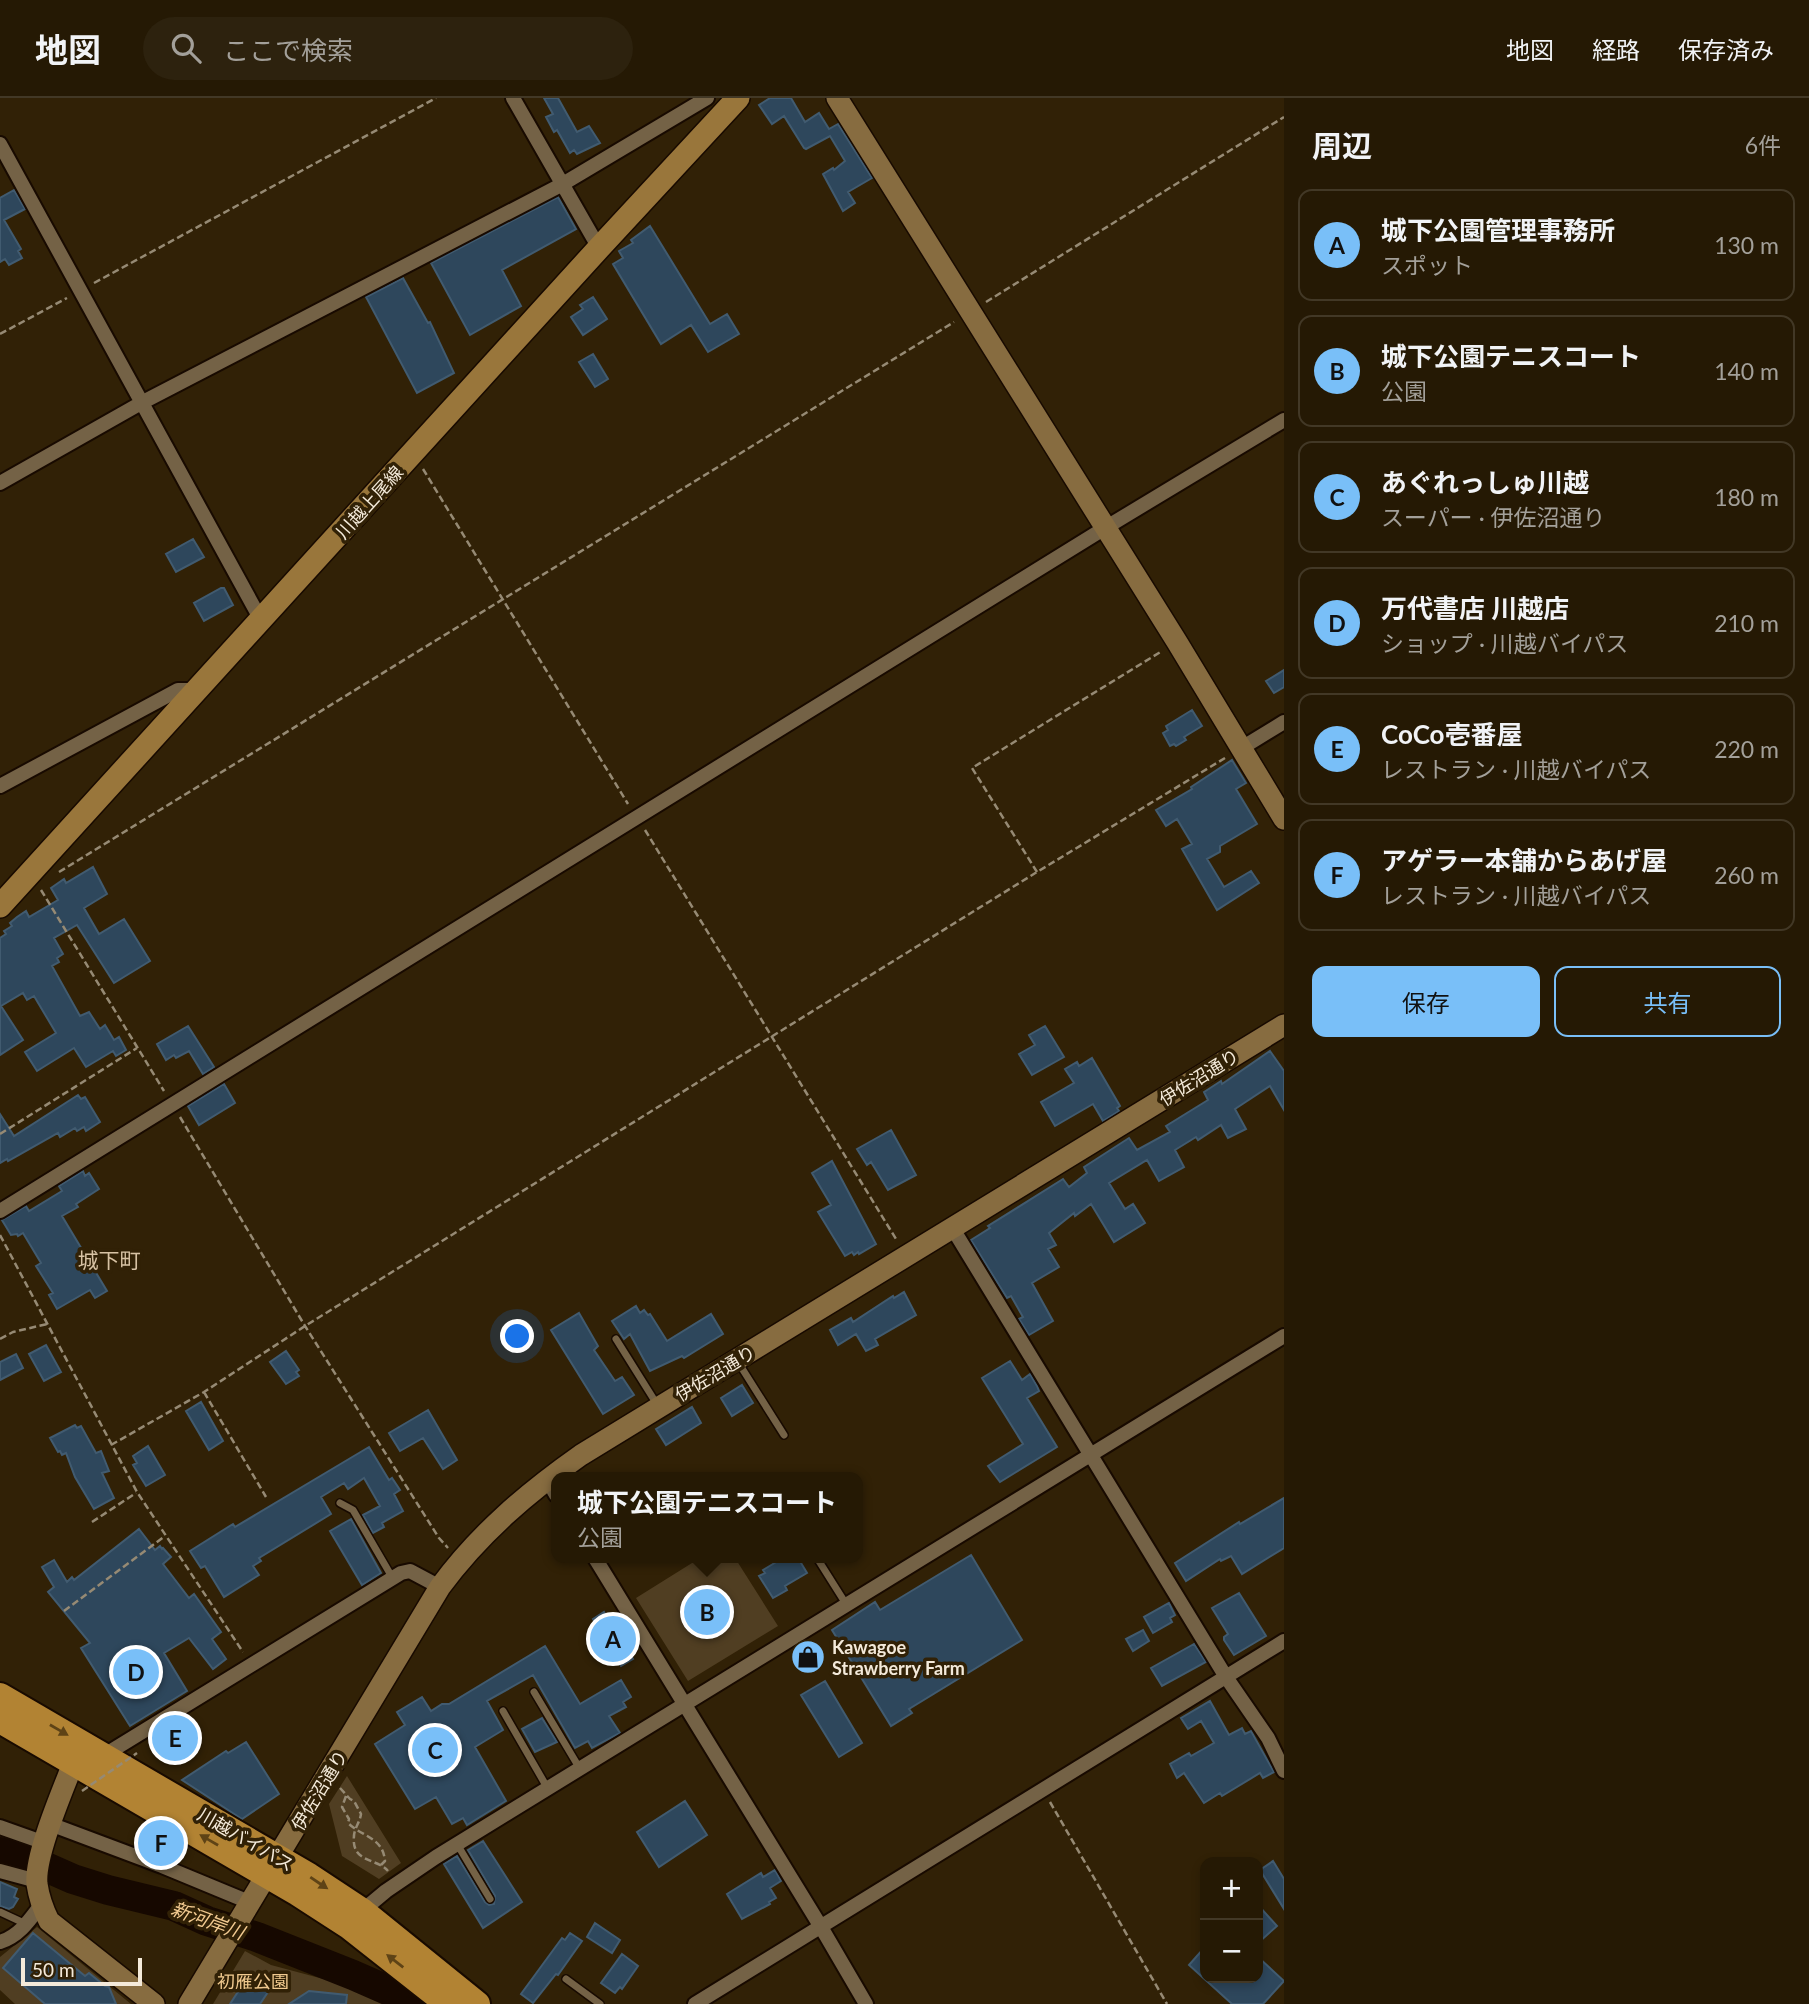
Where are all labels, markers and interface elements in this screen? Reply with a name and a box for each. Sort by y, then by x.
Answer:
search box [143,17,633,80]
text: 地図 [35,29,101,69]
icon: search [167,29,205,67]
text: ここで検索 [223,34,353,66]
text: 地図 [1506,35,1554,64]
text: 経路 [1592,35,1640,64]
text: 保存済み [1678,35,1774,64]
text: 周辺 [1312,127,1372,163]
text: 6件 [1745,131,1781,159]
text: 城下公園管理事務所 [1381,214,1615,246]
text: A [1329,231,1345,259]
text: 130 m [1714,231,1779,259]
text: スポット [1381,251,1473,279]
text: 城下公園テニスコート [1381,340,1641,372]
text: B [1329,357,1345,385]
text: 140 m [1714,357,1779,385]
text: 公園 [1381,377,1427,405]
street label: 川越上尾線 [331,461,407,543]
text: あぐれっしゅ川越 [1381,466,1589,498]
text: C [1329,483,1345,511]
text: 180 m [1714,483,1779,511]
text: スーパー · 伊佐沼通り [1381,503,1606,531]
text: 万代書店 川越店 [1381,592,1569,624]
text: D [1328,609,1346,637]
text: 210 m [1714,609,1779,637]
text: ショップ · 川越バイパス [1381,629,1628,657]
text: CoCo壱番屋 [1381,718,1523,750]
text: E [1330,735,1344,763]
text: 220 m [1714,735,1779,763]
text: レストラン · 川越バイパス [1381,755,1651,783]
text: アゲラー本舗からあげ屋 [1381,844,1667,876]
text: F [1330,861,1344,889]
text: 260 m [1714,861,1779,889]
text: レストラン · 川越バイパス [1381,881,1651,909]
button: 保存 [1312,966,1540,1037]
button: 共有 [1554,966,1781,1037]
street label: 伊佐沼通り [1155,1044,1243,1110]
district label: 城下町 [78,1247,141,1272]
your location [500,1319,534,1353]
street label: 伊佐沼通り [671,1340,759,1406]
popup [551,1472,863,1563]
text: 城下公園テニスコート [577,1486,837,1518]
text: 公園 [577,1523,623,1551]
pin: B [684,1586,730,1638]
pin: A [590,1613,636,1665]
place label: Kawagoe Strawberry Farm [832,1636,965,1679]
shop icon: Kawagoe Strawberry Farm [789,1638,827,1676]
pin: D [113,1646,159,1698]
pin: E [152,1712,198,1764]
one-way arrow [50,1724,69,1736]
pin: C [412,1724,458,1776]
street label: 伊佐沼通り [286,1746,352,1834]
street label: 川越バイパス [194,1803,298,1875]
pin: F [138,1817,184,1869]
one-way arrow [199,1834,218,1846]
map controls [1200,1857,1263,1983]
button: + [1200,1857,1263,1920]
one-way arrow [309,1876,329,1889]
water label: 新河岸川 [168,1896,250,1944]
button: − [1200,1920,1263,1983]
one-way arrow [387,1954,405,1969]
scale bar [21,1955,142,1987]
text: 50 m [32,1958,75,1981]
park label: 初雁公園 [217,1970,289,1992]

